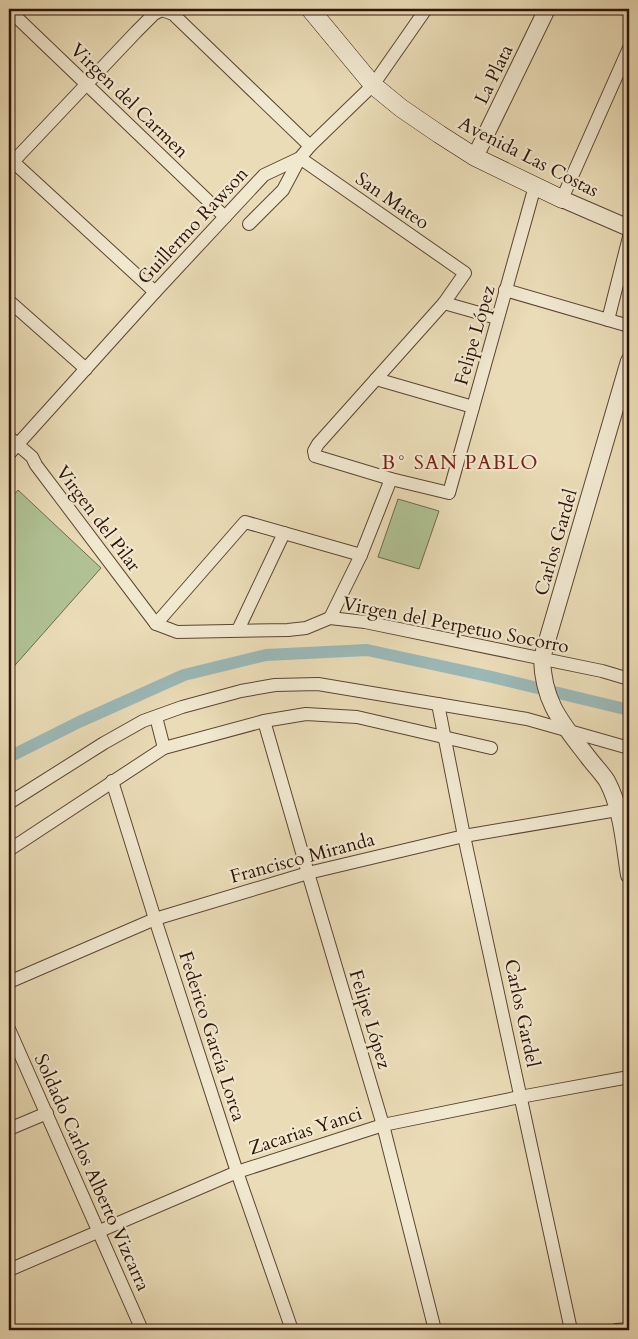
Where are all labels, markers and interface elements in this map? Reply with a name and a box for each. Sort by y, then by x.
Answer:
street label: Virgen del Carmen [64,37,194,164]
street label: La Plata [468,40,519,109]
street label: Avenida Las Costas [454,110,603,203]
street label: Guillermo Rawson [132,161,254,290]
street label: San Mateo [350,166,435,236]
street label: Felipe López [448,282,502,388]
district label: B° SAN PABLO [382,449,538,476]
street label: Virgen del Pilar [50,460,147,577]
street label: Carlos Gardel [528,486,584,599]
street label: Virgen del Perpetuo Socorro [340,590,571,660]
street label: Francisco Miranda [227,826,377,890]
street label: Federico García Lorca [172,948,252,1125]
street label: Carlos Gardel [498,957,546,1070]
street label: Felipe López [343,966,398,1073]
street label: Soldado Carlos Alberto Vizcarra [28,1050,156,1295]
street label: Zacarias Yanci [245,1100,365,1162]

